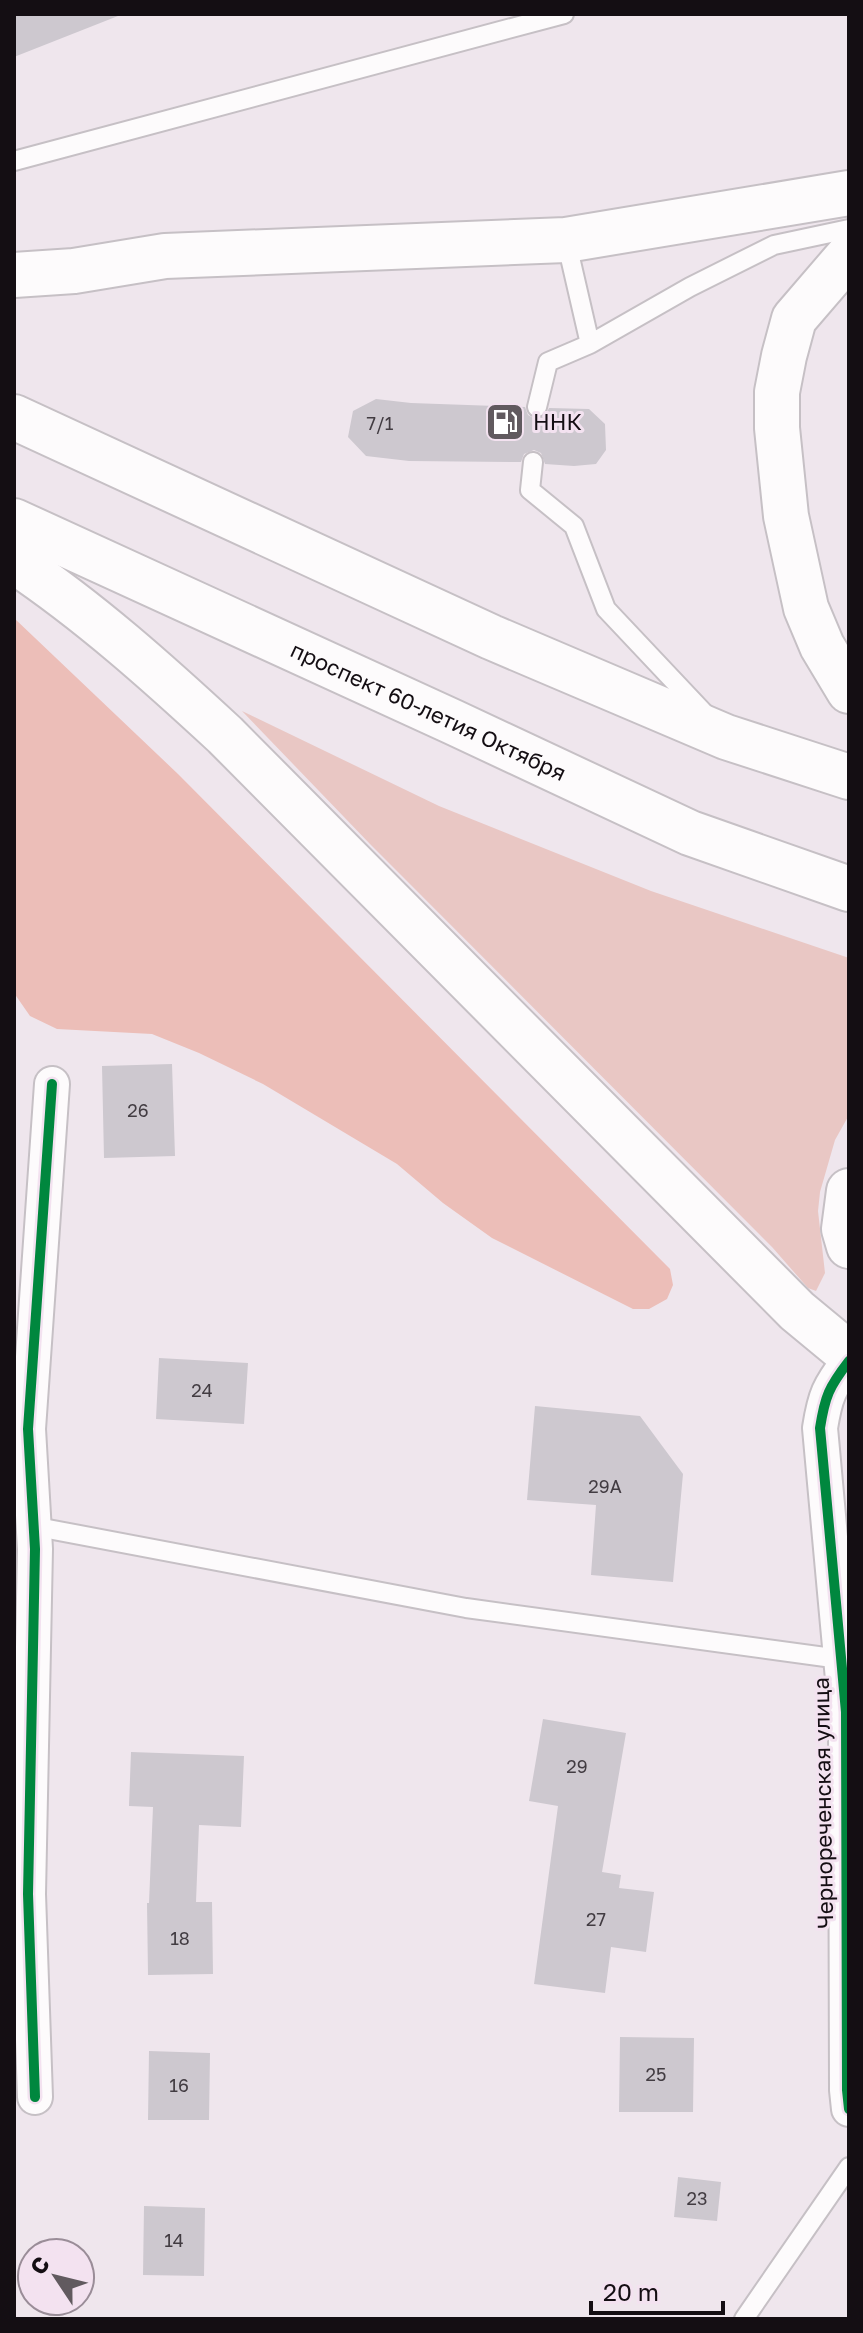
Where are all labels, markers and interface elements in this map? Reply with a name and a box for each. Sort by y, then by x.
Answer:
fuel station icon: ННК [484,401,526,443]
place label: ННК [533,408,582,435]
house number: 7/1 [367,412,394,434]
street label: проспект 60-летия Октября [287,636,571,786]
house number: 26 [127,1099,149,1121]
house number: 24 [191,1379,213,1401]
house number: 29А [588,1475,622,1497]
street label: Чернореченская улица [807,1677,838,1929]
house number: 29 [566,1755,588,1777]
house number: 27 [586,1908,606,1930]
house number: 18 [170,1927,190,1949]
house number: 25 [646,2063,666,2085]
house number: 16 [169,2074,189,2096]
house number: 23 [687,2187,707,2209]
house number: 14 [164,2229,184,2251]
north arrow [16,2237,96,2317]
text: С [24,2251,55,2279]
scale bar [591,2265,723,2315]
text: 20 m [603,2277,659,2306]

